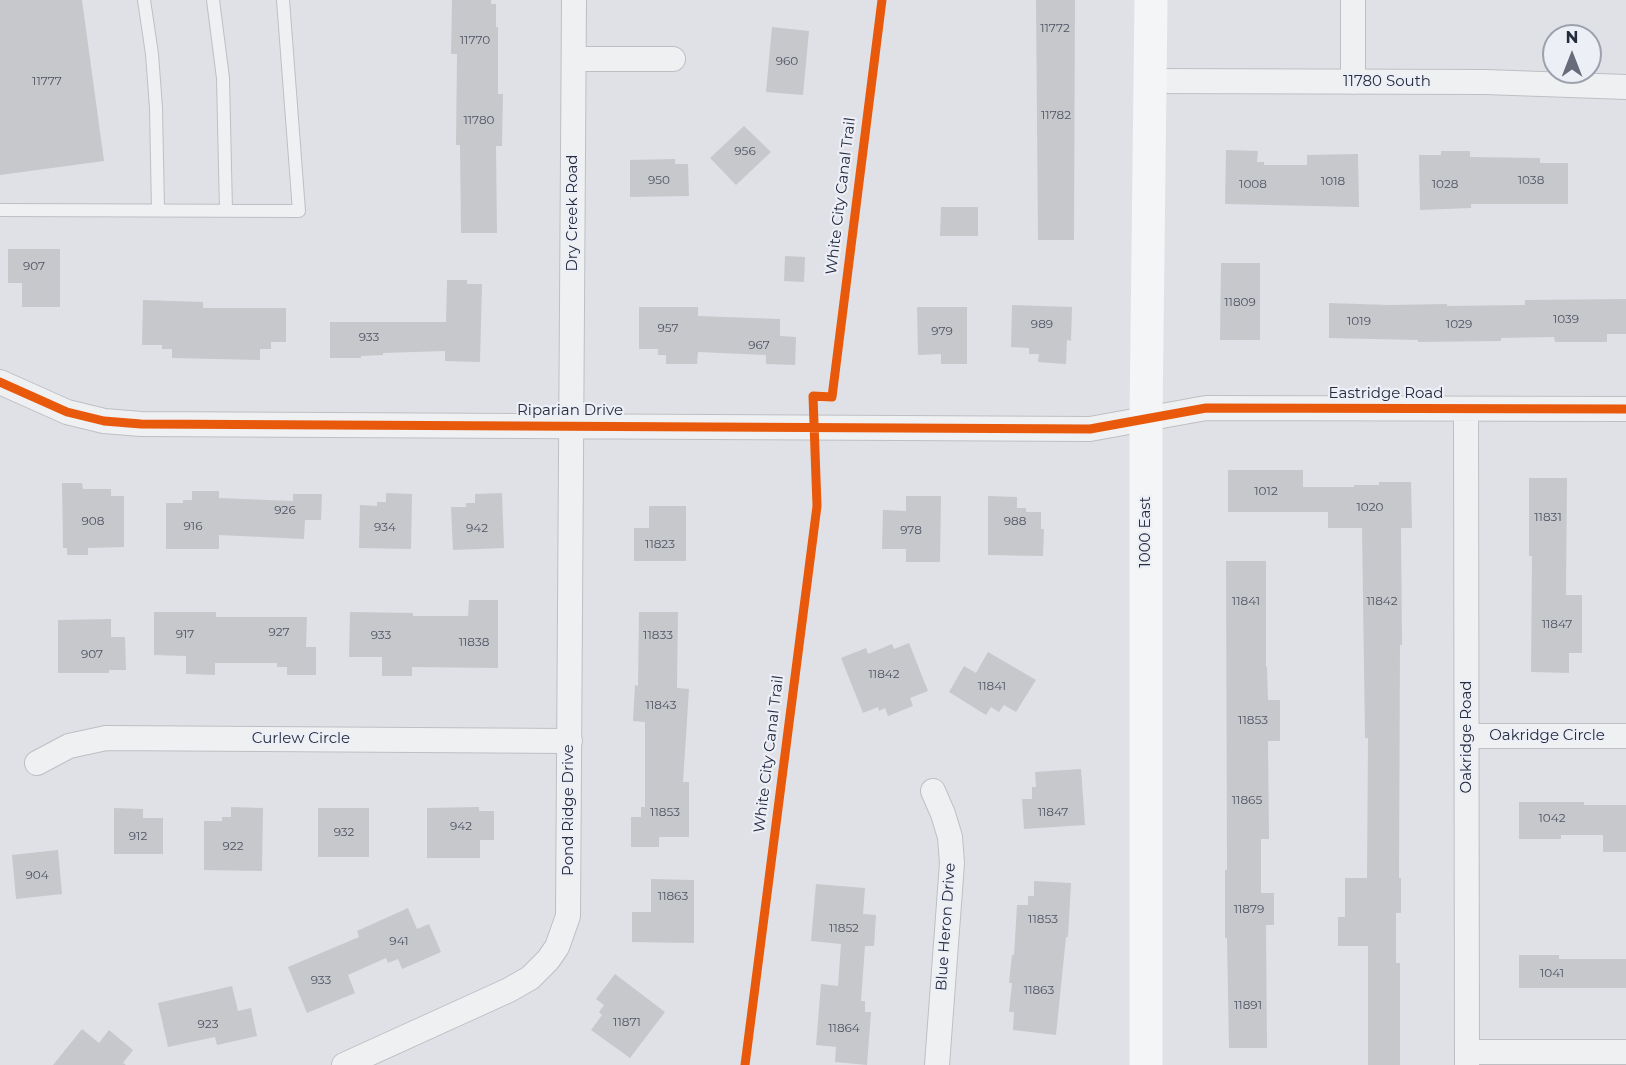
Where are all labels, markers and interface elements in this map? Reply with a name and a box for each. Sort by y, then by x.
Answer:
house number: 11772 [1040,21,1070,35]
north arrow [1542,24,1602,84]
text: N [1566,28,1578,47]
house number: 11770 [460,33,490,47]
house number: 960 [776,54,798,68]
street label: 11780 South [1343,73,1431,91]
house number: 11777 [32,74,62,88]
house number: 11782 [1041,108,1071,122]
house number: 11780 [463,113,495,127]
street label: White City Canal Trail [822,116,860,276]
house number: 956 [734,144,756,158]
street label: Dry Creek Road [564,154,582,272]
house number: 950 [648,173,670,187]
house number: 1038 [1518,173,1544,187]
house number: 1018 [1321,174,1345,188]
house number: 1008 [1239,177,1267,191]
house number: 1028 [1432,177,1458,191]
house number: 907 [23,259,45,273]
house number: 11809 [1224,295,1256,309]
house number: 1039 [1553,312,1579,326]
house number: 1019 [1347,314,1371,328]
house number: 989 [1031,317,1053,331]
house number: 1029 [1446,317,1472,331]
house number: 957 [657,321,679,335]
house number: 979 [931,324,953,338]
house number: 933 [359,330,379,344]
house number: 967 [748,338,770,352]
street label: Eastridge Road [1329,385,1443,403]
street label: Riparian Drive [517,402,623,420]
house number: 1012 [1254,484,1278,498]
street label: 1000 East [1137,496,1155,568]
house number: 1020 [1356,500,1384,514]
house number: 926 [274,503,296,517]
house number: 11831 [1534,510,1562,524]
house number: 908 [82,514,104,528]
house number: 988 [1004,514,1026,528]
house number: 916 [184,519,202,533]
house number: 934 [374,520,396,534]
house number: 942 [466,521,488,535]
house number: 978 [900,523,922,537]
house number: 11823 [645,537,675,551]
house number: 11841 [1232,594,1260,608]
house number: 11842 [1366,594,1398,608]
house number: 11847 [1542,617,1572,631]
house number: 927 [268,625,290,639]
house number: 917 [176,627,194,641]
house number: 933 [371,628,391,642]
house number: 11833 [643,628,673,642]
house number: 11838 [459,635,489,649]
house number: 907 [81,647,103,661]
house number: 11842 [868,667,900,681]
street label: White City Canal Trail [750,674,788,834]
house number: 11841 [978,679,1006,693]
street label: Oakridge Road [1458,681,1476,793]
house number: 11843 [646,698,676,712]
house number: 11853 [1238,713,1268,727]
street label: Oakridge Circle [1489,727,1605,745]
street label: Curlew Circle [252,730,350,748]
street label: Pond Ridge Drive [560,744,578,876]
house number: 11865 [1232,793,1262,807]
house number: 11853 [650,805,680,819]
house number: 11847 [1038,805,1068,819]
house number: 1042 [1539,811,1565,825]
house number: 942 [450,819,472,833]
house number: 932 [334,825,354,839]
house number: 912 [129,829,147,843]
house number: 922 [223,839,243,853]
street label: Blue Heron Drive [933,862,959,992]
house number: 904 [25,868,49,882]
house number: 11863 [658,889,688,903]
house number: 11879 [1234,902,1264,916]
house number: 11853 [1028,912,1058,926]
house number: 11852 [829,921,859,935]
house number: 941 [389,934,409,948]
house number: 1041 [1540,966,1564,980]
house number: 933 [311,973,331,987]
house number: 11863 [1024,983,1054,997]
house number: 11891 [1234,998,1262,1012]
house number: 11871 [613,1015,641,1029]
house number: 923 [198,1017,218,1031]
house number: 11864 [828,1021,860,1035]

